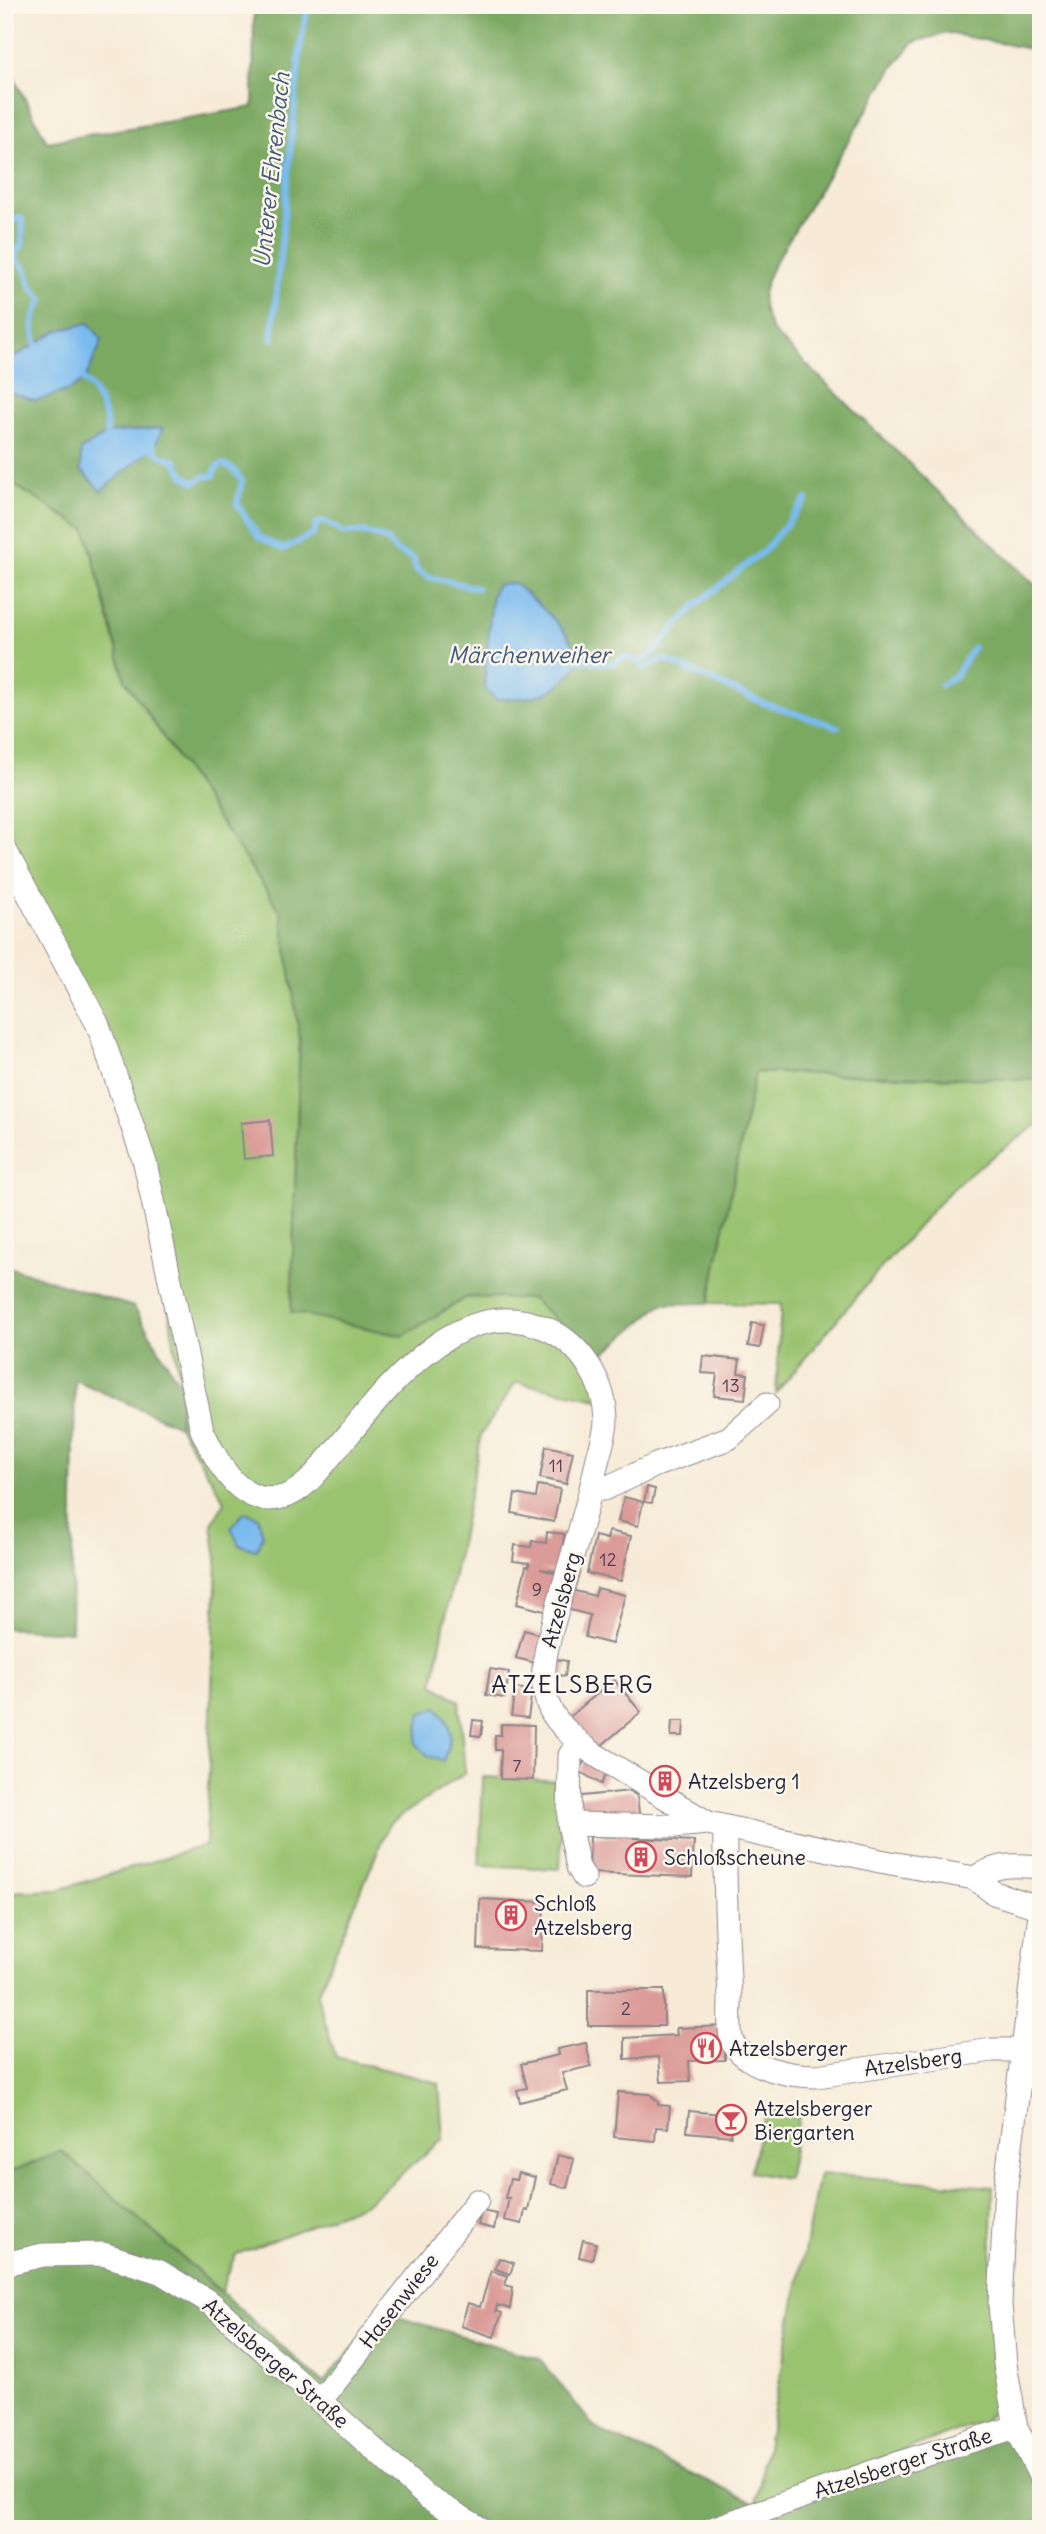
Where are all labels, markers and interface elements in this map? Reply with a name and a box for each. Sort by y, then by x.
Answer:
water label: Unterer Ehrenbach [246,70,296,269]
water label: Märchenweiher [448,640,613,669]
house number: 13 [722,1374,740,1397]
house number: 11 [549,1454,563,1477]
house number: 12 [599,1548,617,1571]
street label: Atzelsberg [535,1549,587,1651]
house number: 9 [532,1578,542,1601]
district label: ATZELSBERG [491,1669,655,1699]
house number: 7 [513,1754,522,1777]
building icon: Atzelsberg 1 [648,1764,682,1798]
place label: Atzelsberg 1 [688,1768,800,1795]
building icon: Schloßscheune [624,1840,658,1874]
place label: Schloßscheune [664,1844,806,1871]
place label: Schloß Atzelsberg [534,1890,633,1941]
building icon: Schloß Atzelsberg [494,1898,528,1932]
house number: 2 [621,1997,631,2020]
restaurant icon: Atzelsberger [689,2031,723,2065]
place label: Atzelsberger [729,2035,848,2062]
street label: Atzelsberg [862,2042,964,2082]
place label: Atzelsberger Biergarten [754,2095,873,2146]
bar icon: Atzelsberger Biergarten [714,2103,748,2137]
street label: Hasenwiese [353,2248,445,2354]
street label: Atzelsberger Straße [197,2292,355,2434]
street label: Atzelsberger Straße [811,2422,995,2504]

